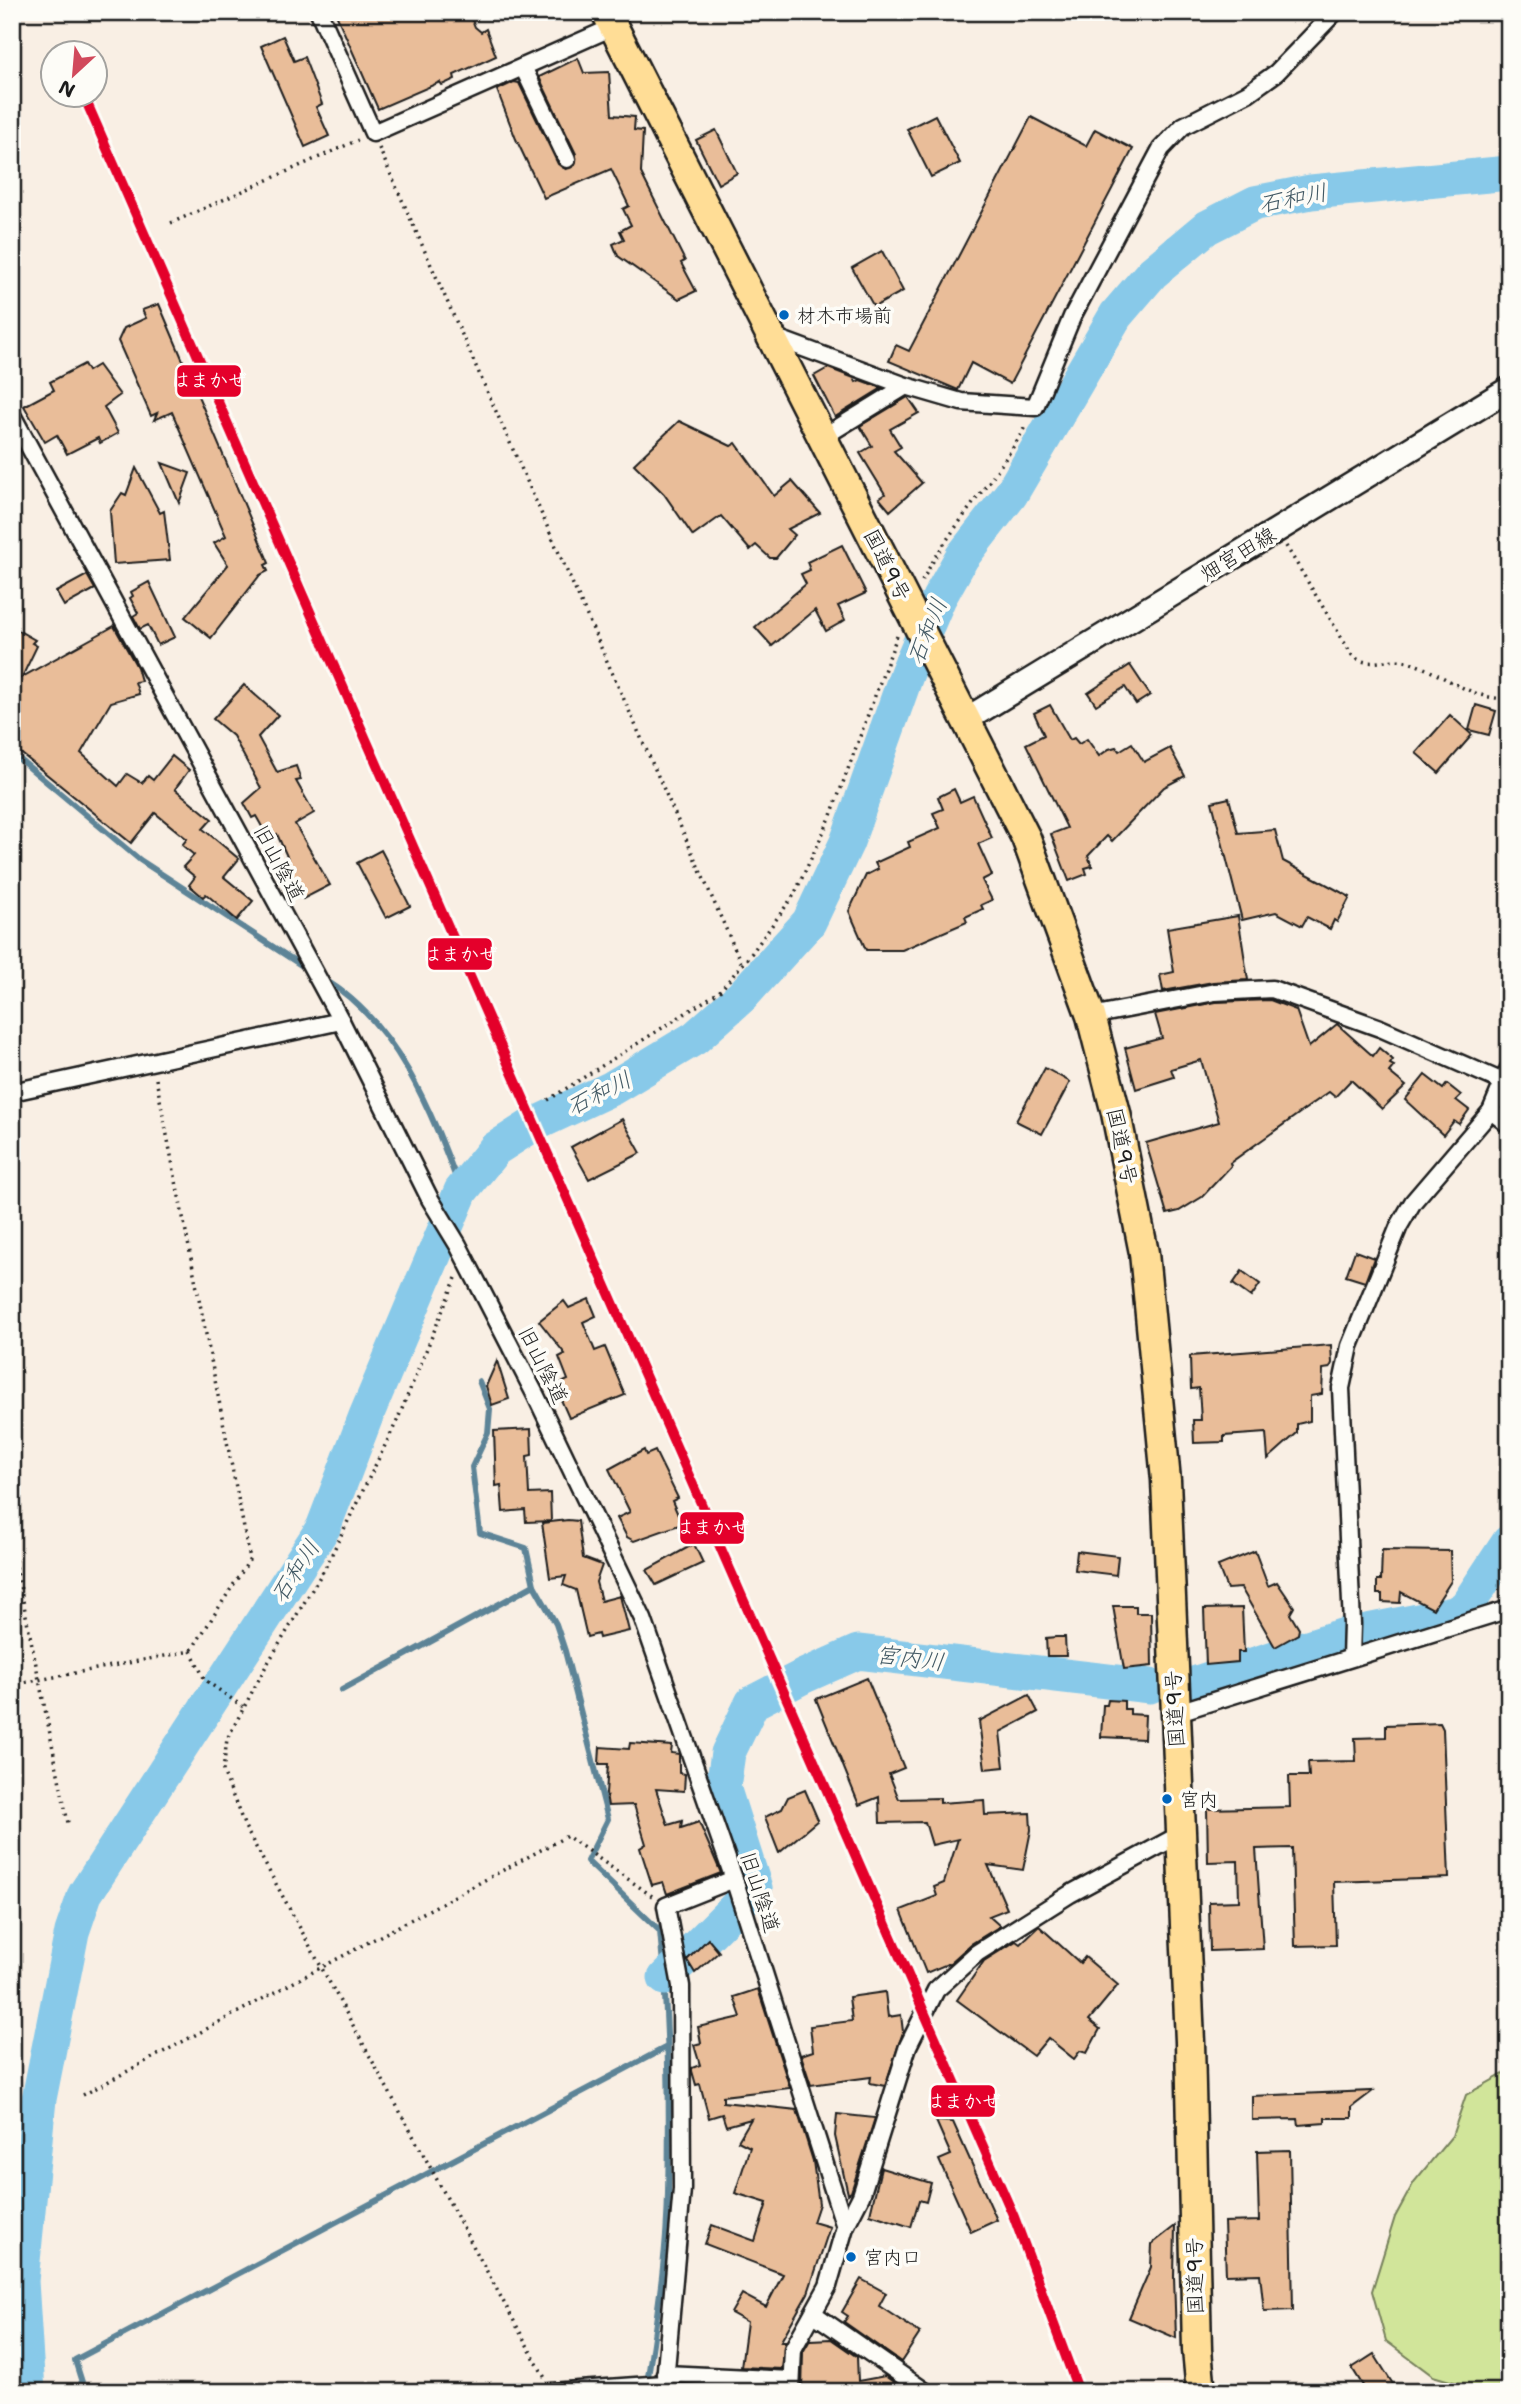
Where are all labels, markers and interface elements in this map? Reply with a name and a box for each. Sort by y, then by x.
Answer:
north arrow [38,38,108,108]
text: N [55,74,79,103]
water label: 石和川 [1256,177,1330,219]
place label: 材木市場前 [797,303,892,328]
marker: 材木市場前 [777,308,791,322]
line badge: はまかぜ [176,364,242,398]
text: はまかぜ [171,368,247,393]
street label: 畑宮田線 [1195,520,1281,588]
street label: 国道9号 [857,524,917,606]
water label: 石和川 [900,593,954,669]
street label: 旧山陰道 [247,819,311,907]
line badge: はまかぜ [427,937,493,971]
text: はまかぜ [422,942,498,967]
water label: 石和川 [561,1064,637,1122]
street label: 国道9号 [1100,1105,1144,1187]
street label: 旧山陰道 [511,1321,575,1409]
line badge: はまかぜ [679,1511,745,1545]
text: はまかぜ [674,1515,750,1540]
water label: 石和川 [264,1534,326,1608]
water label: 宮内川 [874,1639,946,1677]
street label: 国道9号 [1159,1669,1191,1749]
place label: 宮内 [1180,1787,1218,1812]
marker: 宮内 [1160,1792,1174,1806]
street label: 旧山陰道 [734,1848,786,1936]
line badge: はまかぜ [930,2084,996,2118]
text: はまかぜ [925,2089,1001,2114]
street label: 国道9号 [1180,2237,1210,2315]
place label: 宮内口 [864,2245,921,2270]
marker: 宮内口 [844,2250,858,2264]

